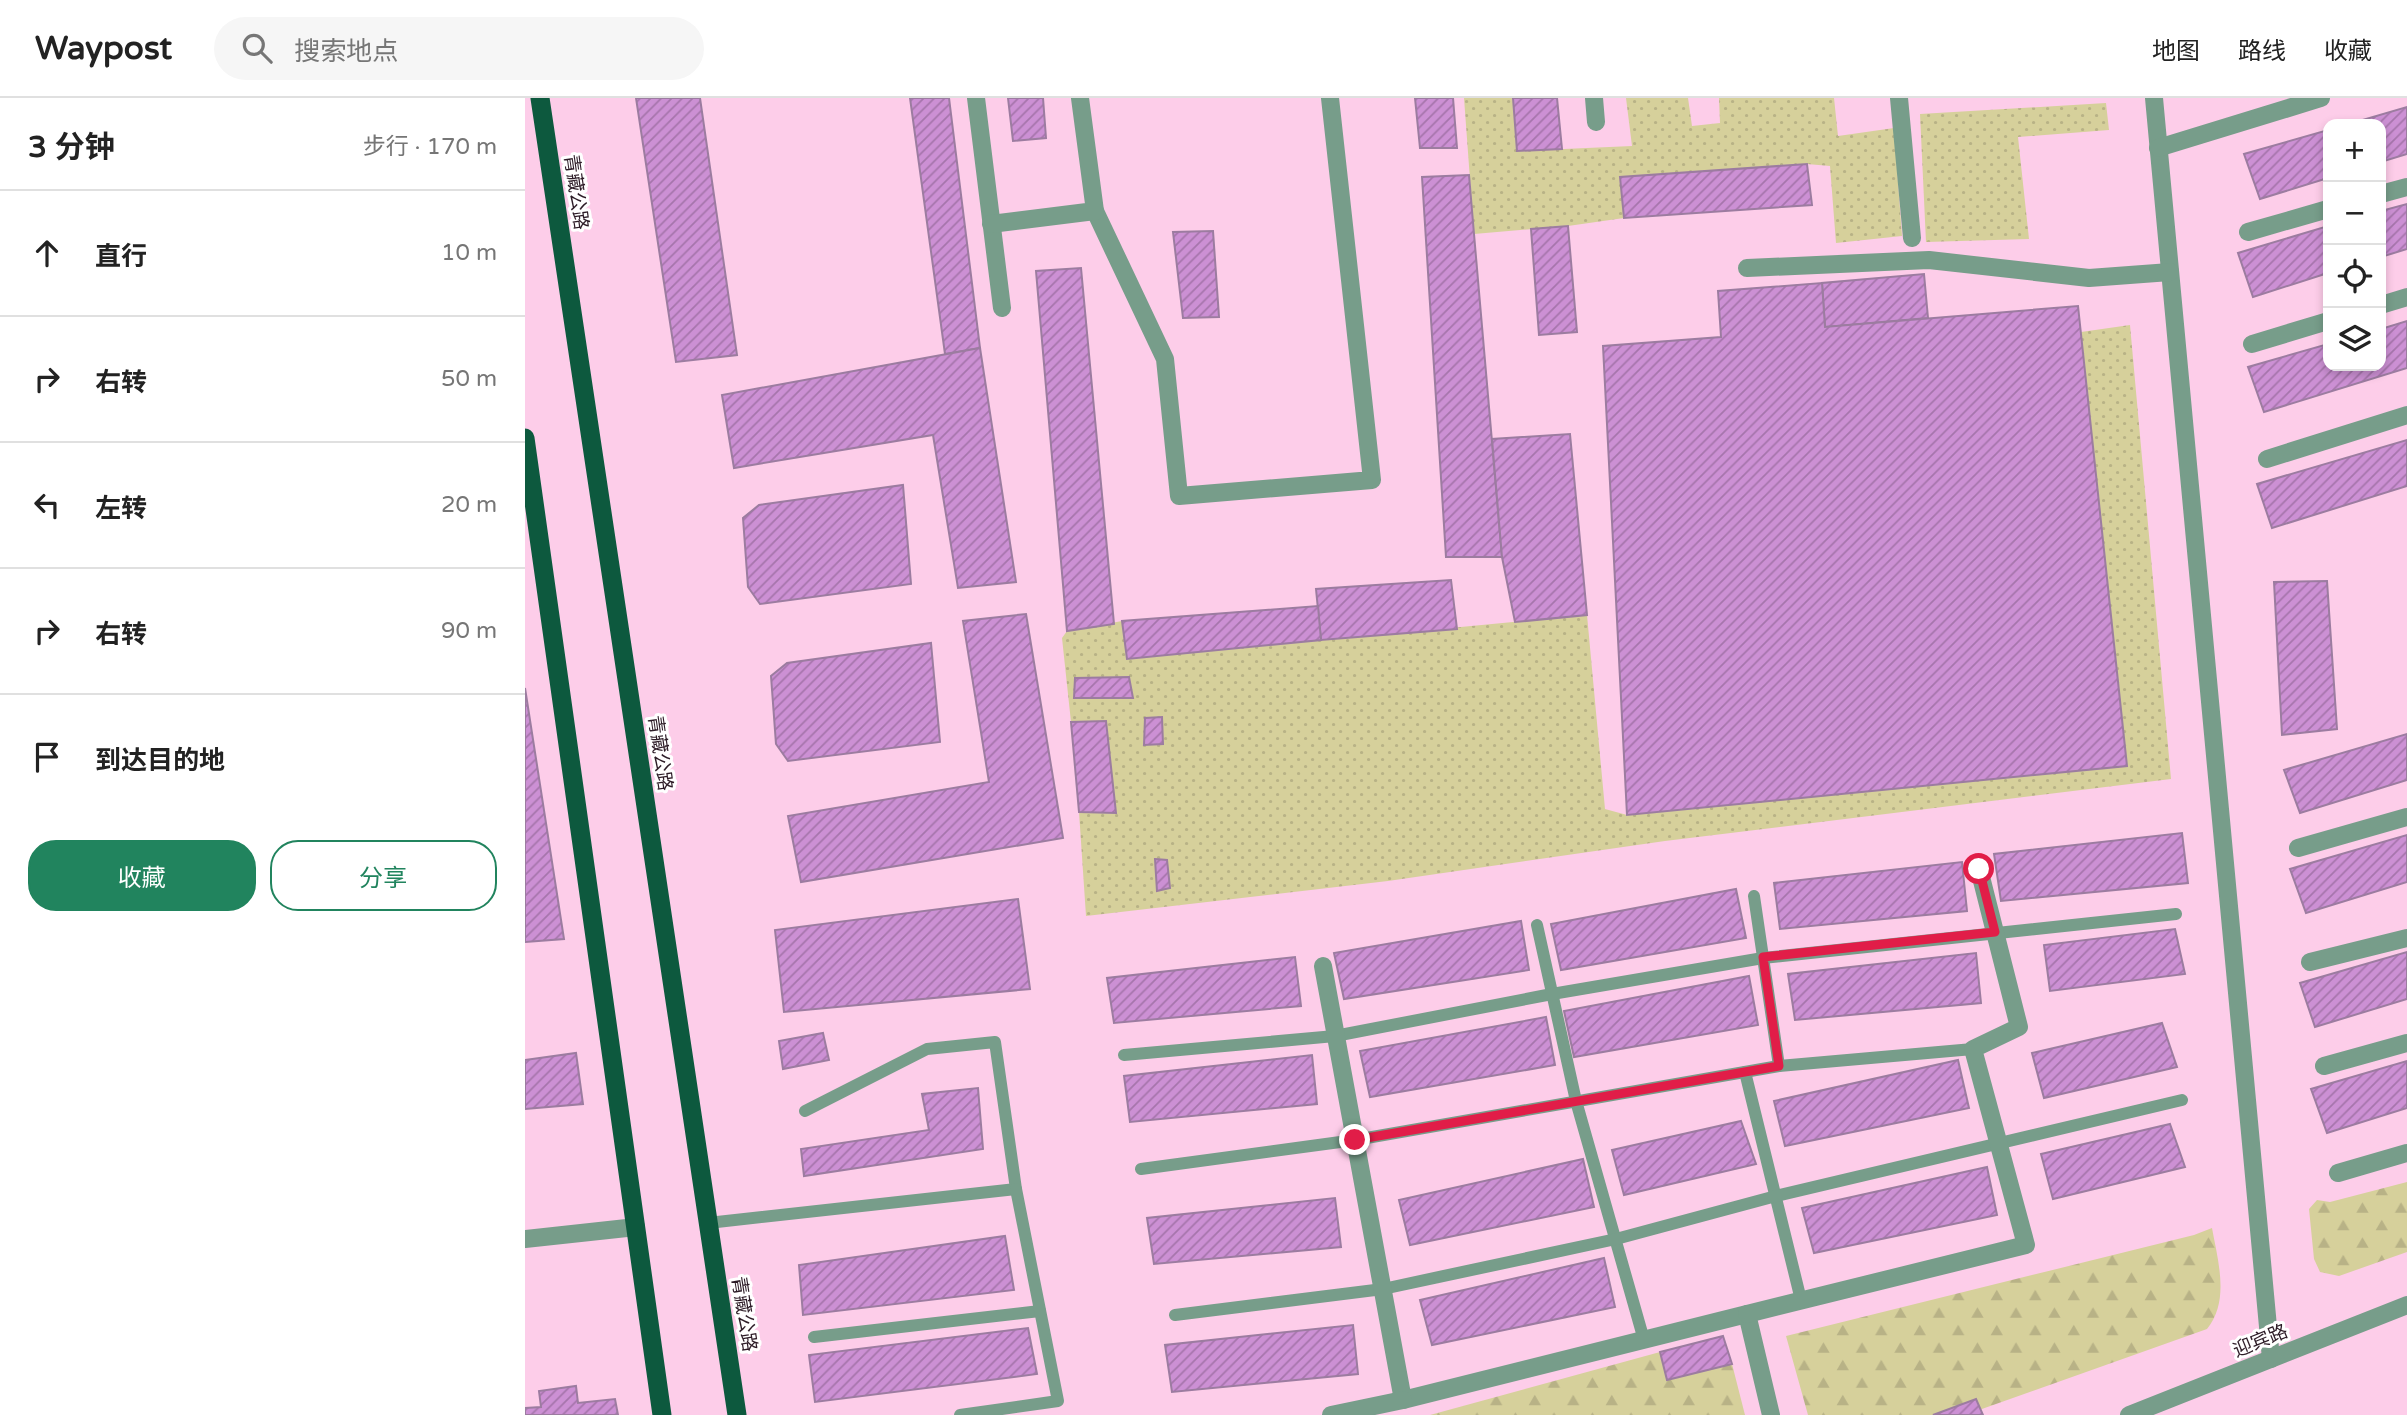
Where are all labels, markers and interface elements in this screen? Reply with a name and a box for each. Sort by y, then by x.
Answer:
search box [214,17,704,80]
text: Waypost [35,29,172,68]
icon: search [238,29,276,67]
text: 搜索地点 [294,36,398,67]
text: 地图 [2152,37,2200,66]
text: 路线 [2238,37,2286,66]
text: 收藏 [2324,37,2372,66]
map controls [2323,119,2386,371]
button: + [2323,119,2386,182]
text: 3 分钟 [28,129,115,166]
text: 步行 · 170 m [363,133,497,161]
street label: 青藏公路 [560,153,592,231]
button: − [2323,182,2386,245]
icon: ahead [28,234,66,272]
text: 10 m [441,239,497,267]
text: 直行 [95,241,147,272]
button: locate [2323,245,2386,308]
button: layers [2323,308,2386,371]
icon: right [28,360,66,398]
text: 50 m [441,365,497,393]
text: 右转 [95,367,147,398]
icon: left [28,486,66,524]
text: 20 m [441,491,497,519]
text: 左转 [95,493,147,524]
icon: right [28,612,66,650]
text: 90 m [441,617,497,645]
text: 右转 [95,619,147,650]
street label: 青藏公路 [644,714,676,792]
icon: arrive [28,738,66,776]
text: 到达目的地 [95,745,225,776]
button: 收藏 [28,840,256,911]
button: 分享 [270,840,497,911]
route start [1963,853,1994,884]
route end [1339,1124,1370,1155]
street label: 青藏公路 [727,1275,761,1353]
street label: 迎宾路 [2230,1320,2291,1362]

